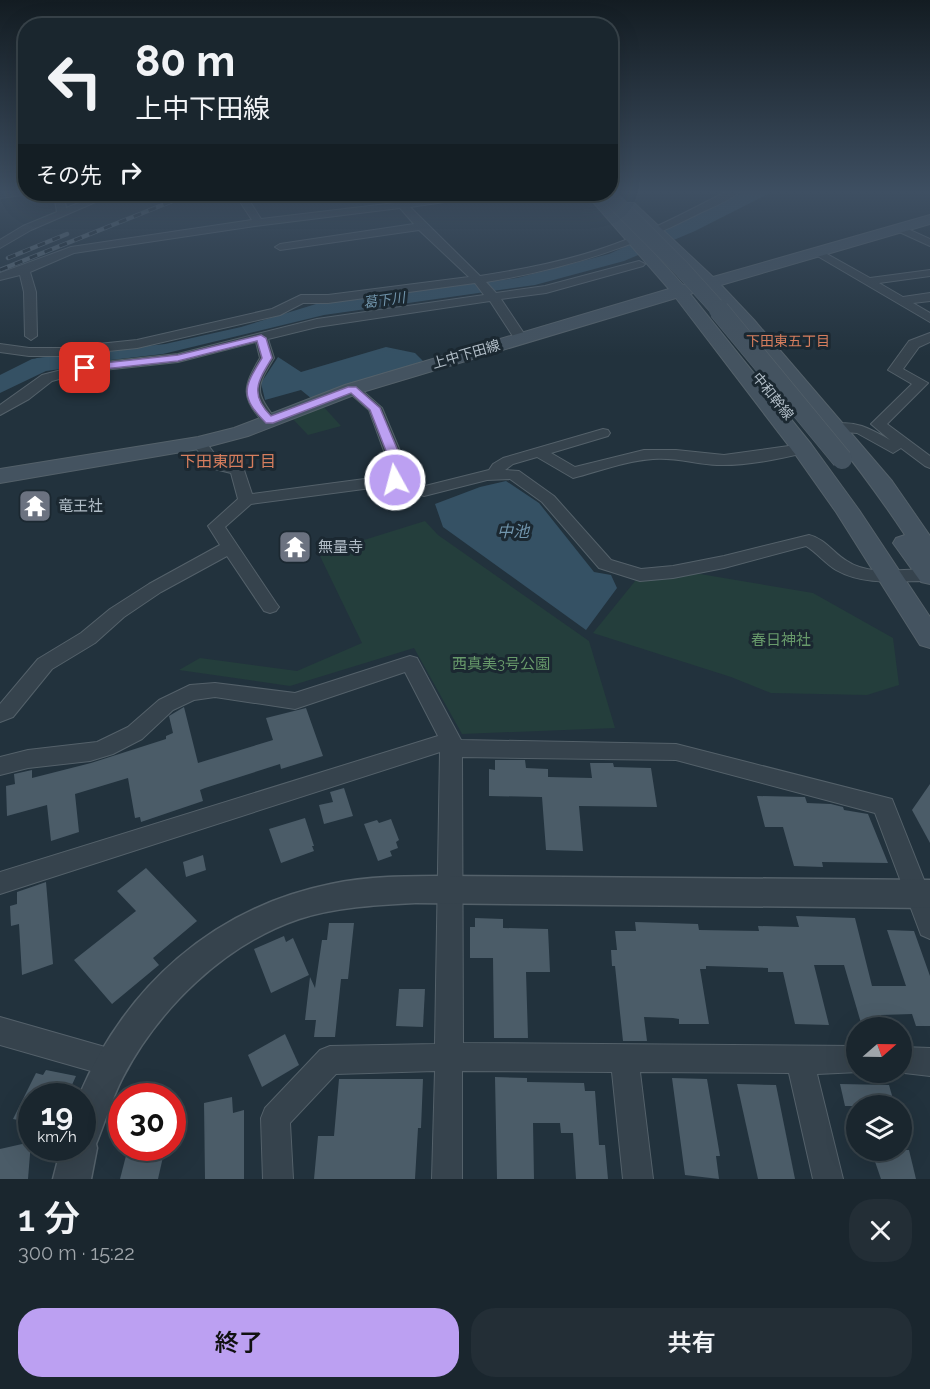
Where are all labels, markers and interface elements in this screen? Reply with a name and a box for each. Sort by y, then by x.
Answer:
text: 80 m [135,37,235,86]
icon: left [36,42,114,120]
text: 上中下田線 [135,93,270,124]
icon: right [114,156,147,189]
text: その先 [36,162,102,188]
water label: 葛下川 [362,289,408,311]
district label: 下田東五丁目 [746,333,830,349]
street label: 上中下田線 [430,337,502,371]
pin [59,342,110,393]
icon: arrive [68,351,101,384]
street label: 中和幹線 [749,369,797,423]
position arrow [363,448,427,512]
district label: 下田東四丁目 [180,452,276,471]
temple icon: 竜王社 [17,488,53,524]
place label: 竜王社 [58,497,103,515]
water label: 中池 [497,522,531,541]
temple icon: 無量寺 [277,529,313,565]
place label: 無量寺 [318,538,363,556]
park label: 春日神社 [751,631,811,649]
park label: 西真美3号公園 [452,655,550,673]
north arrow [846,1017,912,1083]
map controls [846,1017,912,1161]
speed limit sign: 30 [108,1083,186,1161]
button: layers [846,1095,912,1161]
text: 19 [41,1097,73,1132]
text: km/h [37,1128,77,1146]
text: 1 分 [18,1197,80,1239]
button: close [849,1199,912,1262]
text: 300 m · 15:22 [18,1241,135,1265]
button: 終了 [18,1308,459,1377]
button: 共有 [471,1308,912,1377]

